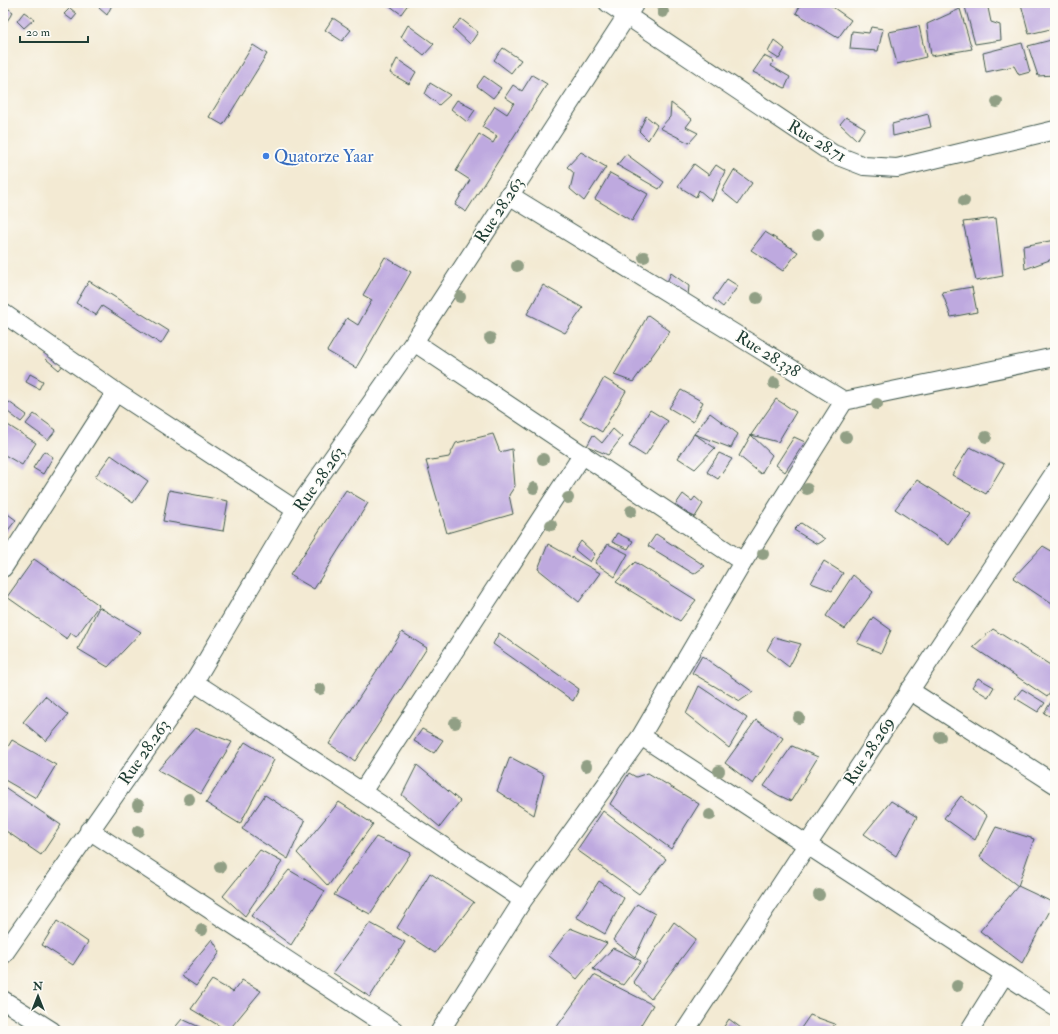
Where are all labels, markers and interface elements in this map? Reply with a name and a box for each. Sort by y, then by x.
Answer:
scale bar [20,18,88,44]
text: 20 m [26,25,51,40]
street label: Rue 28.71 [784,115,850,167]
place label: Quatorze Yaar [274,146,374,167]
marker: Quatorze Yaar [261,151,271,161]
street label: Rue 28.263 [470,173,528,247]
street label: Rue 28.338 [732,326,804,382]
street label: Rue 28.263 [289,442,349,516]
street label: Rue 28.269 [839,713,899,789]
street label: Rue 28.263 [114,715,174,789]
north arrow [18,976,58,1016]
text: N [32,980,44,993]

